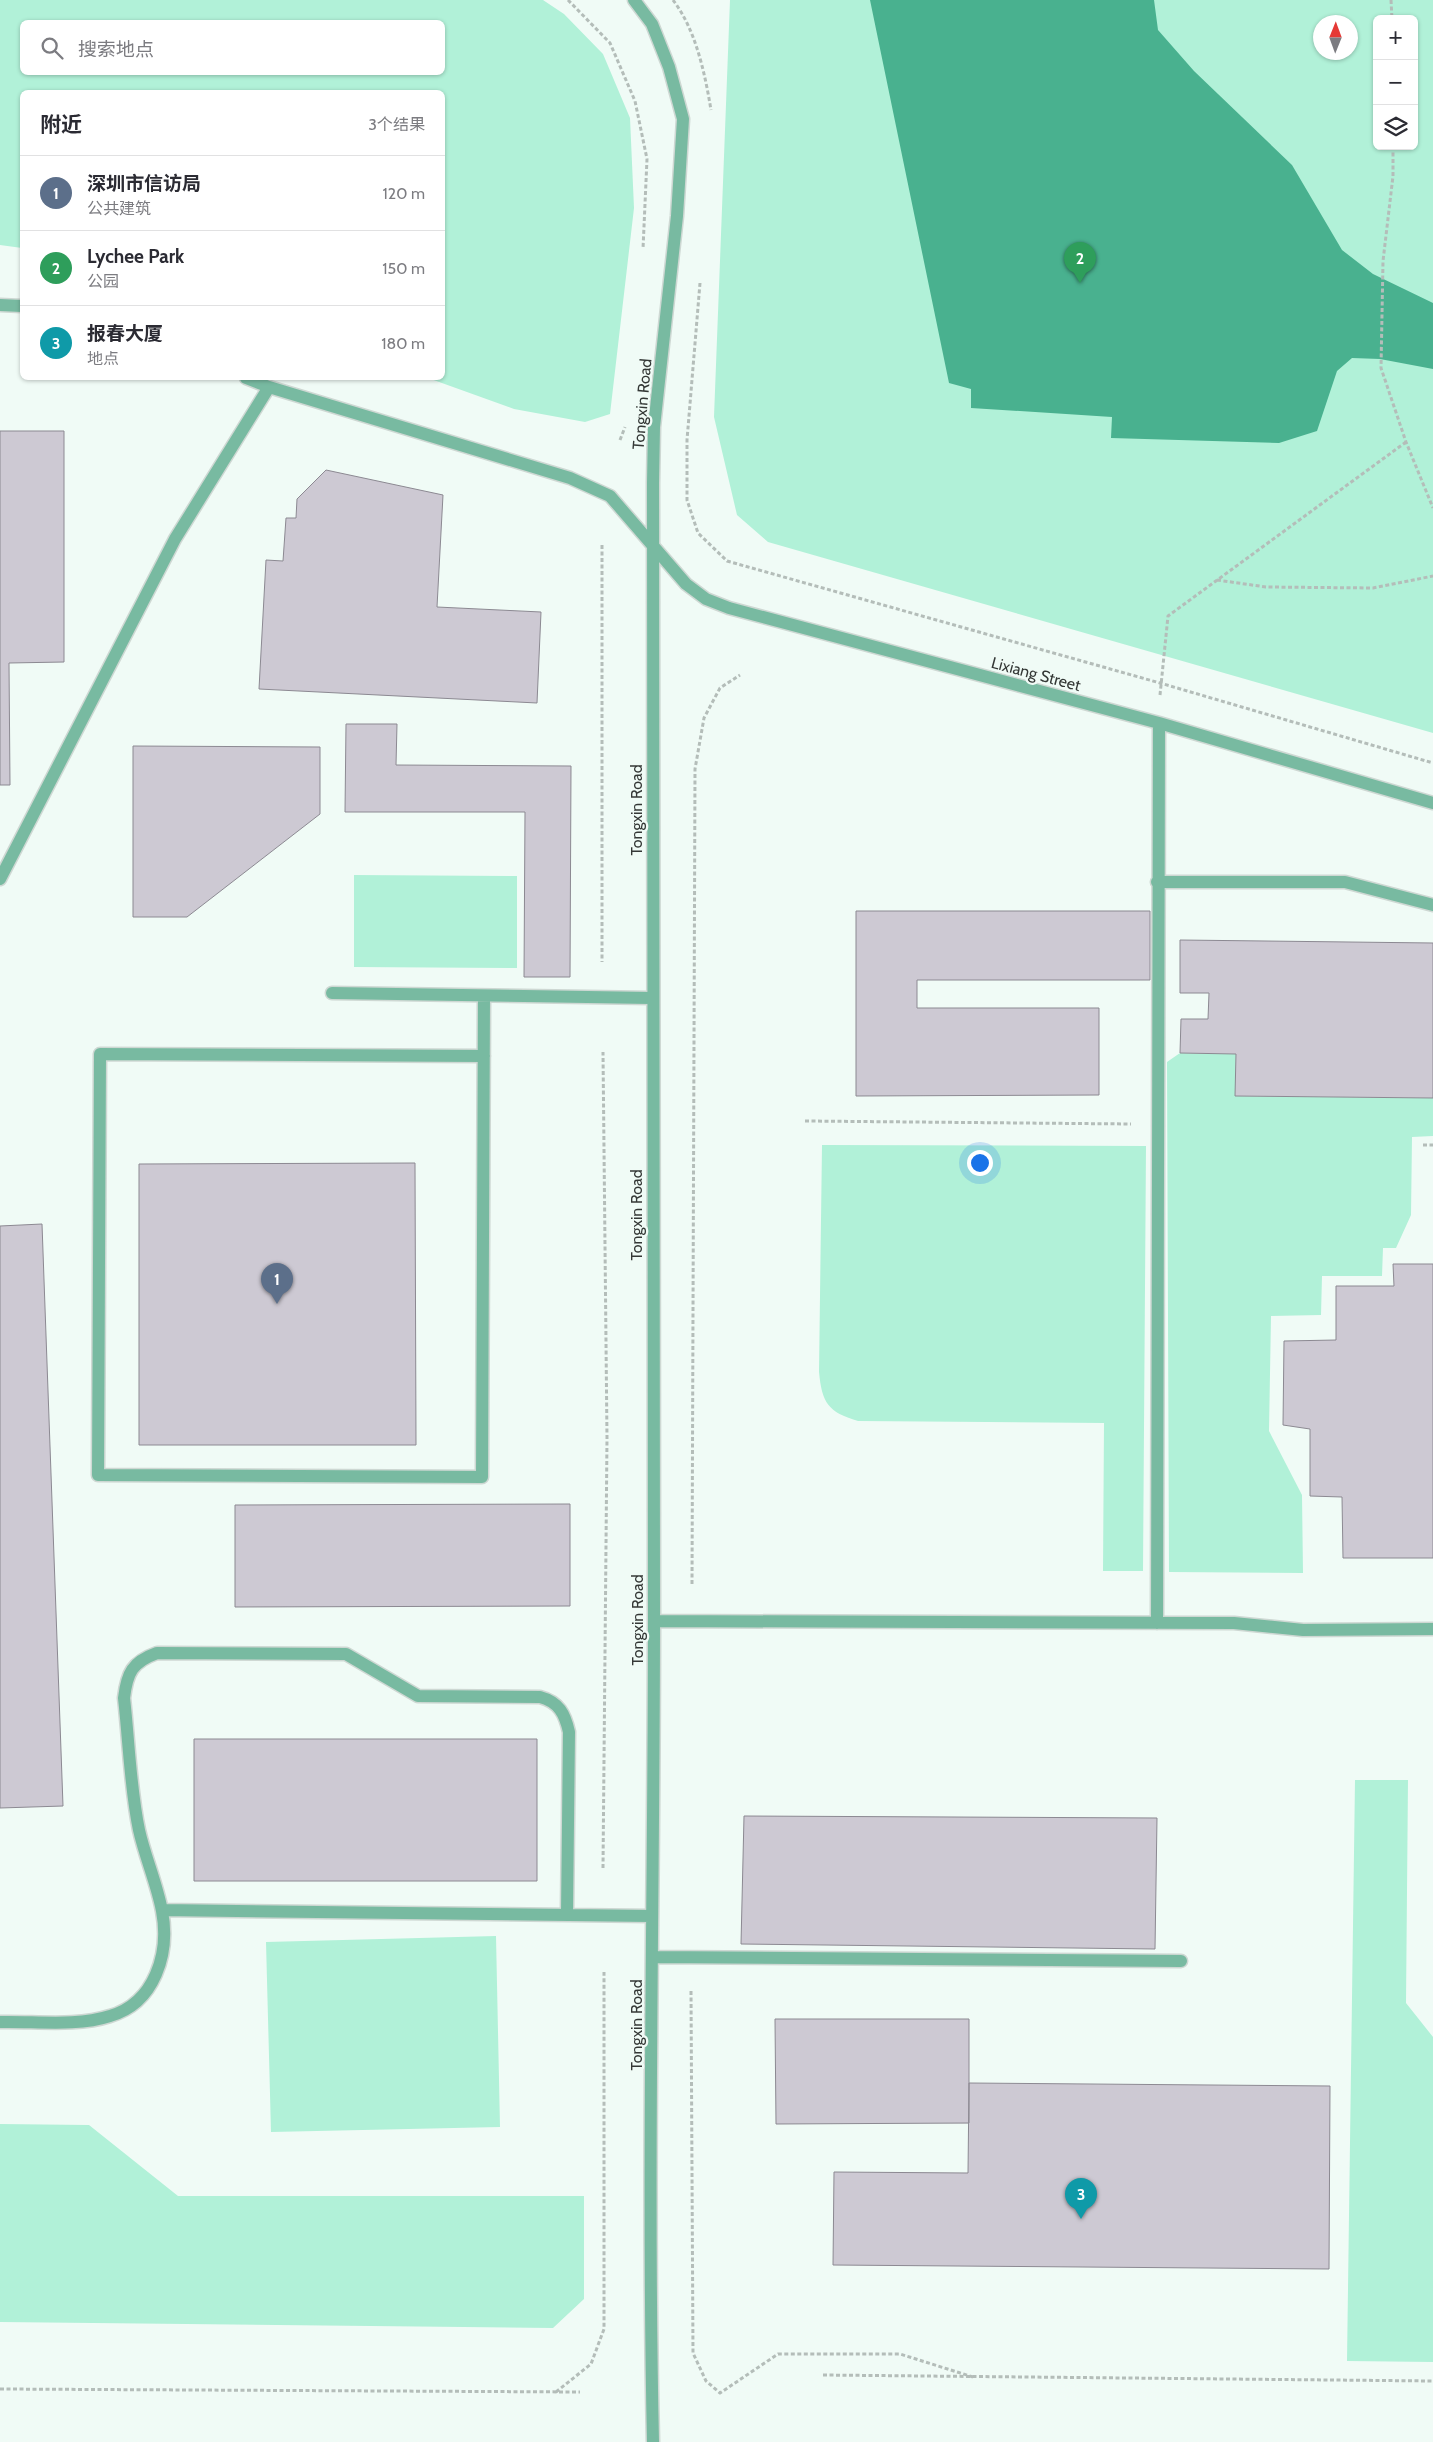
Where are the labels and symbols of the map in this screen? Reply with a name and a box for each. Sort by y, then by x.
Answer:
north arrow [1313,15,1358,60]
pin: 2 [1064,242,1096,283]
street label: Tongxin Road [629,358,655,450]
street label: Lixiang Street [989,653,1083,695]
street label: Tongxin Road [627,764,646,856]
your location [967,1150,993,1176]
street label: Tongxin Road [627,1169,646,1261]
pin: 1 [261,1263,293,1304]
street label: Tongxin Road [628,1574,647,1666]
street label: Tongxin Road [627,1979,646,2071]
pin: 3 [1065,2178,1097,2219]

